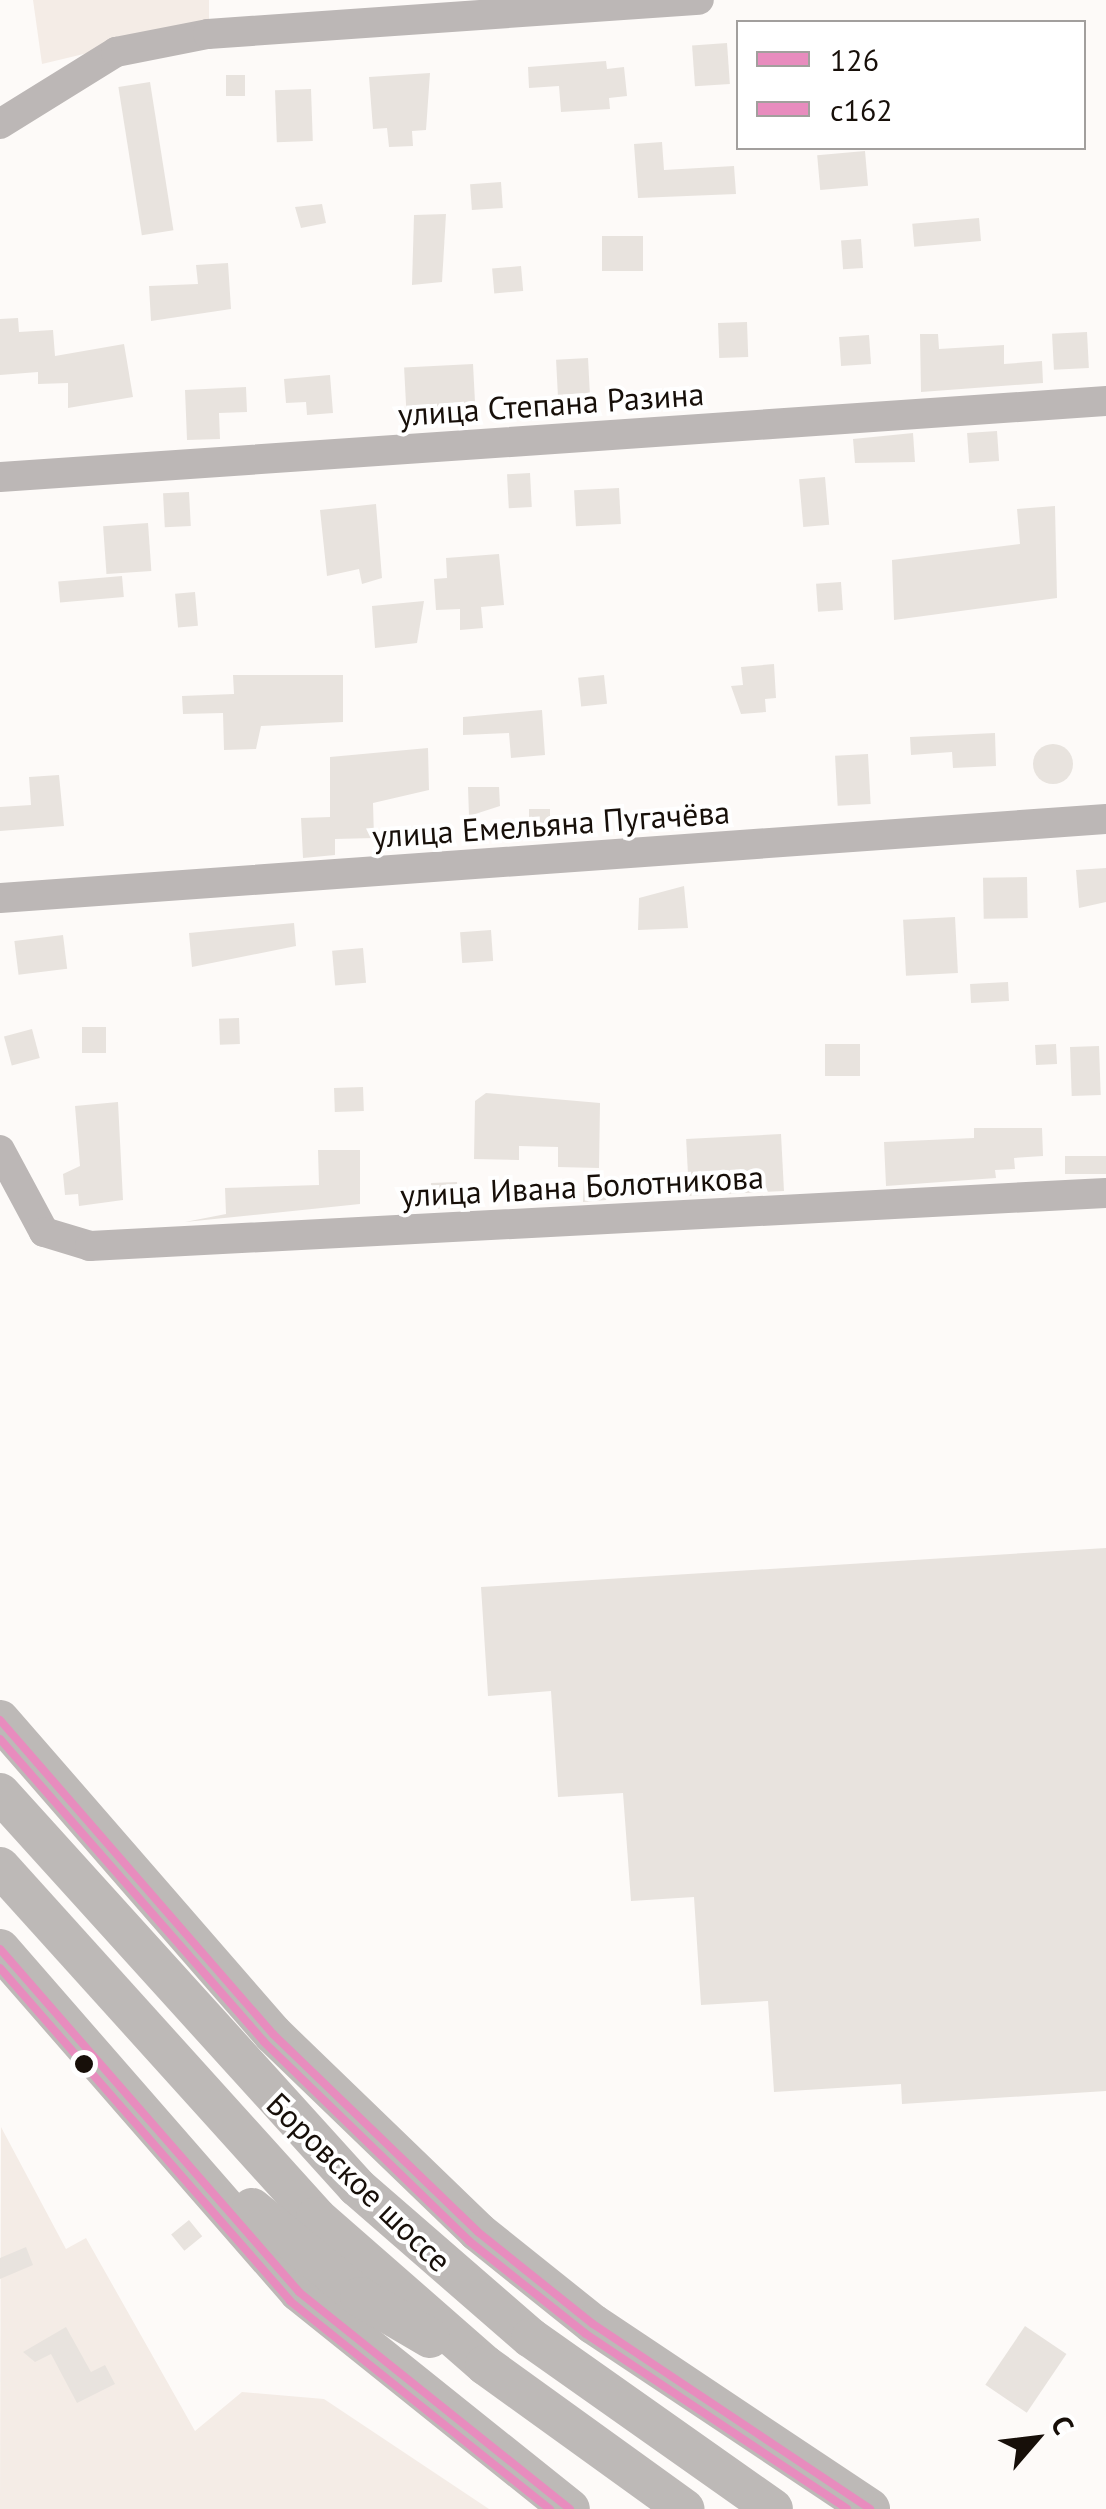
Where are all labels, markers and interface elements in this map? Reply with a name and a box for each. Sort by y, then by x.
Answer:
legend [736,20,1086,150]
text: 126 [830,40,879,79]
text: с162 [830,90,893,129]
street label: улица Степана Разина [397,374,705,434]
street label: улица Емельяна Пугачёва [371,792,731,856]
street label: улица Ивана Болотникова [399,1157,765,1215]
unlabelled marker [74,2054,94,2074]
street label: Боровское шоссе [259,2085,459,2279]
north arrow [986,2389,1086,2489]
text: С [1043,2409,1083,2440]

